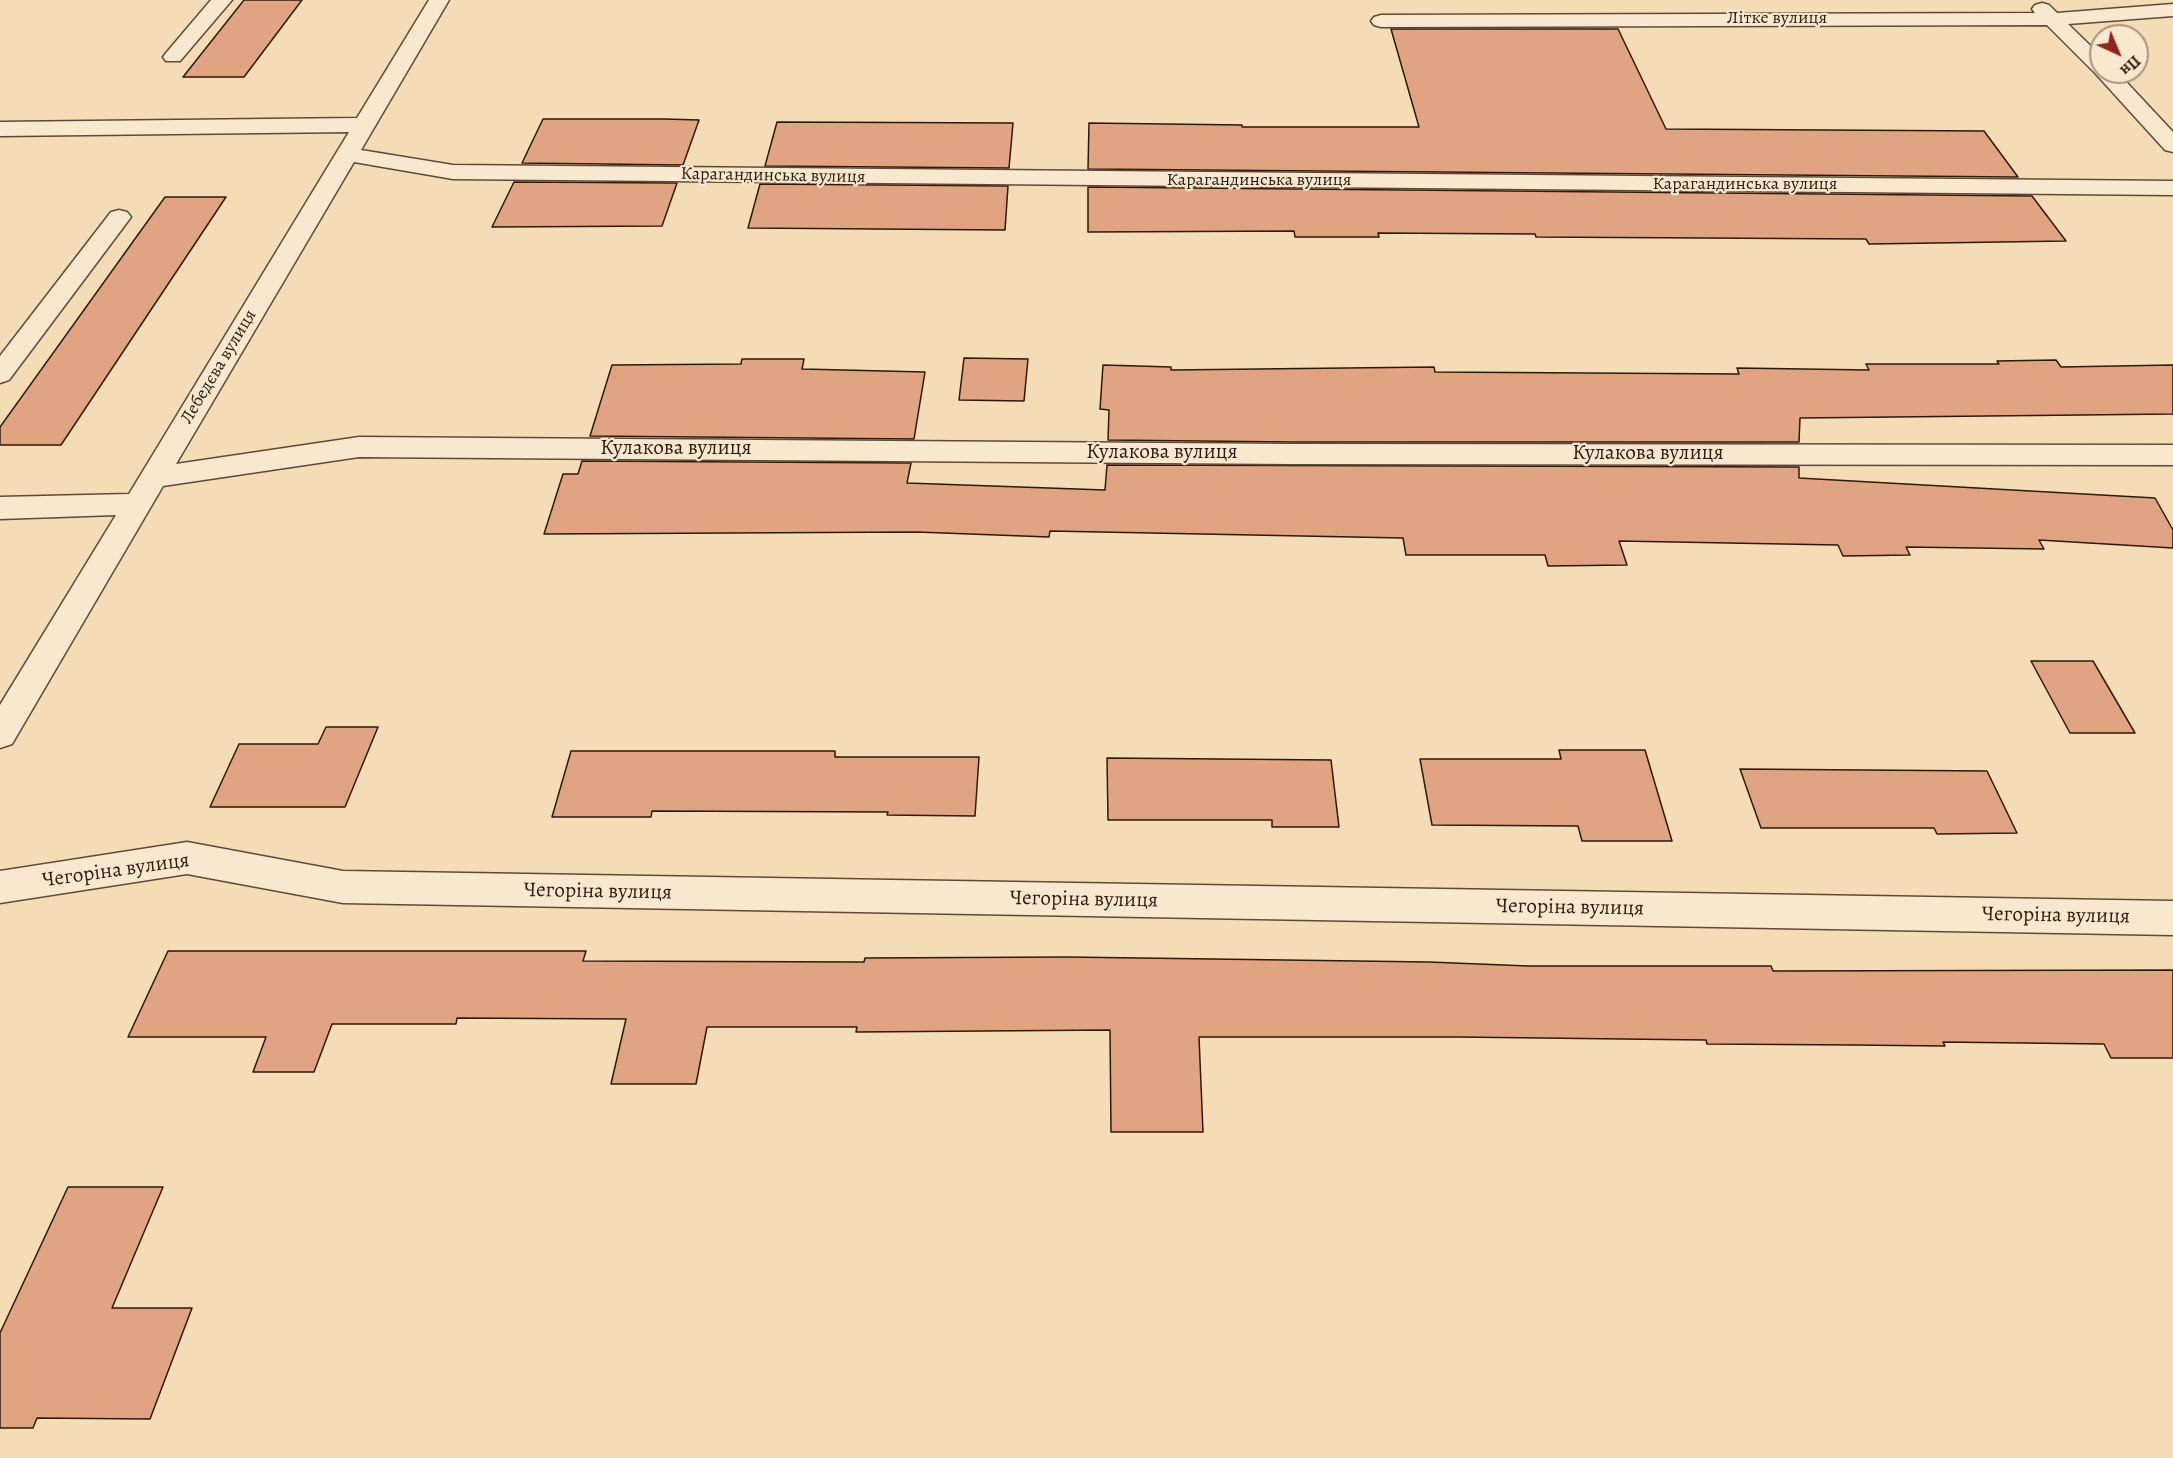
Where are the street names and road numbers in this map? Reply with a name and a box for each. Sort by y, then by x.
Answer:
street label: Літке вулиця [1727,8,1827,30]
street label: Карагандинська вулиця [680,164,866,188]
street label: Карагандинська вулиця [1167,170,1351,192]
street label: Карагандинська вулиця [1653,174,1837,196]
street label: Лебедєва вулиця [176,306,262,428]
street label: Кулакова вулиця [600,436,752,462]
street label: Кулакова вулиця [1086,440,1238,466]
street label: Кулакова вулиця [1572,441,1724,467]
street label: Чегоріна вулиця [41,848,191,894]
street label: Чегоріна вулиця [524,878,672,906]
street label: Чегоріна вулиця [1010,886,1158,914]
street label: Чегоріна вулиця [1496,894,1644,922]
street label: Чегоріна вулиця [1982,902,2130,930]

